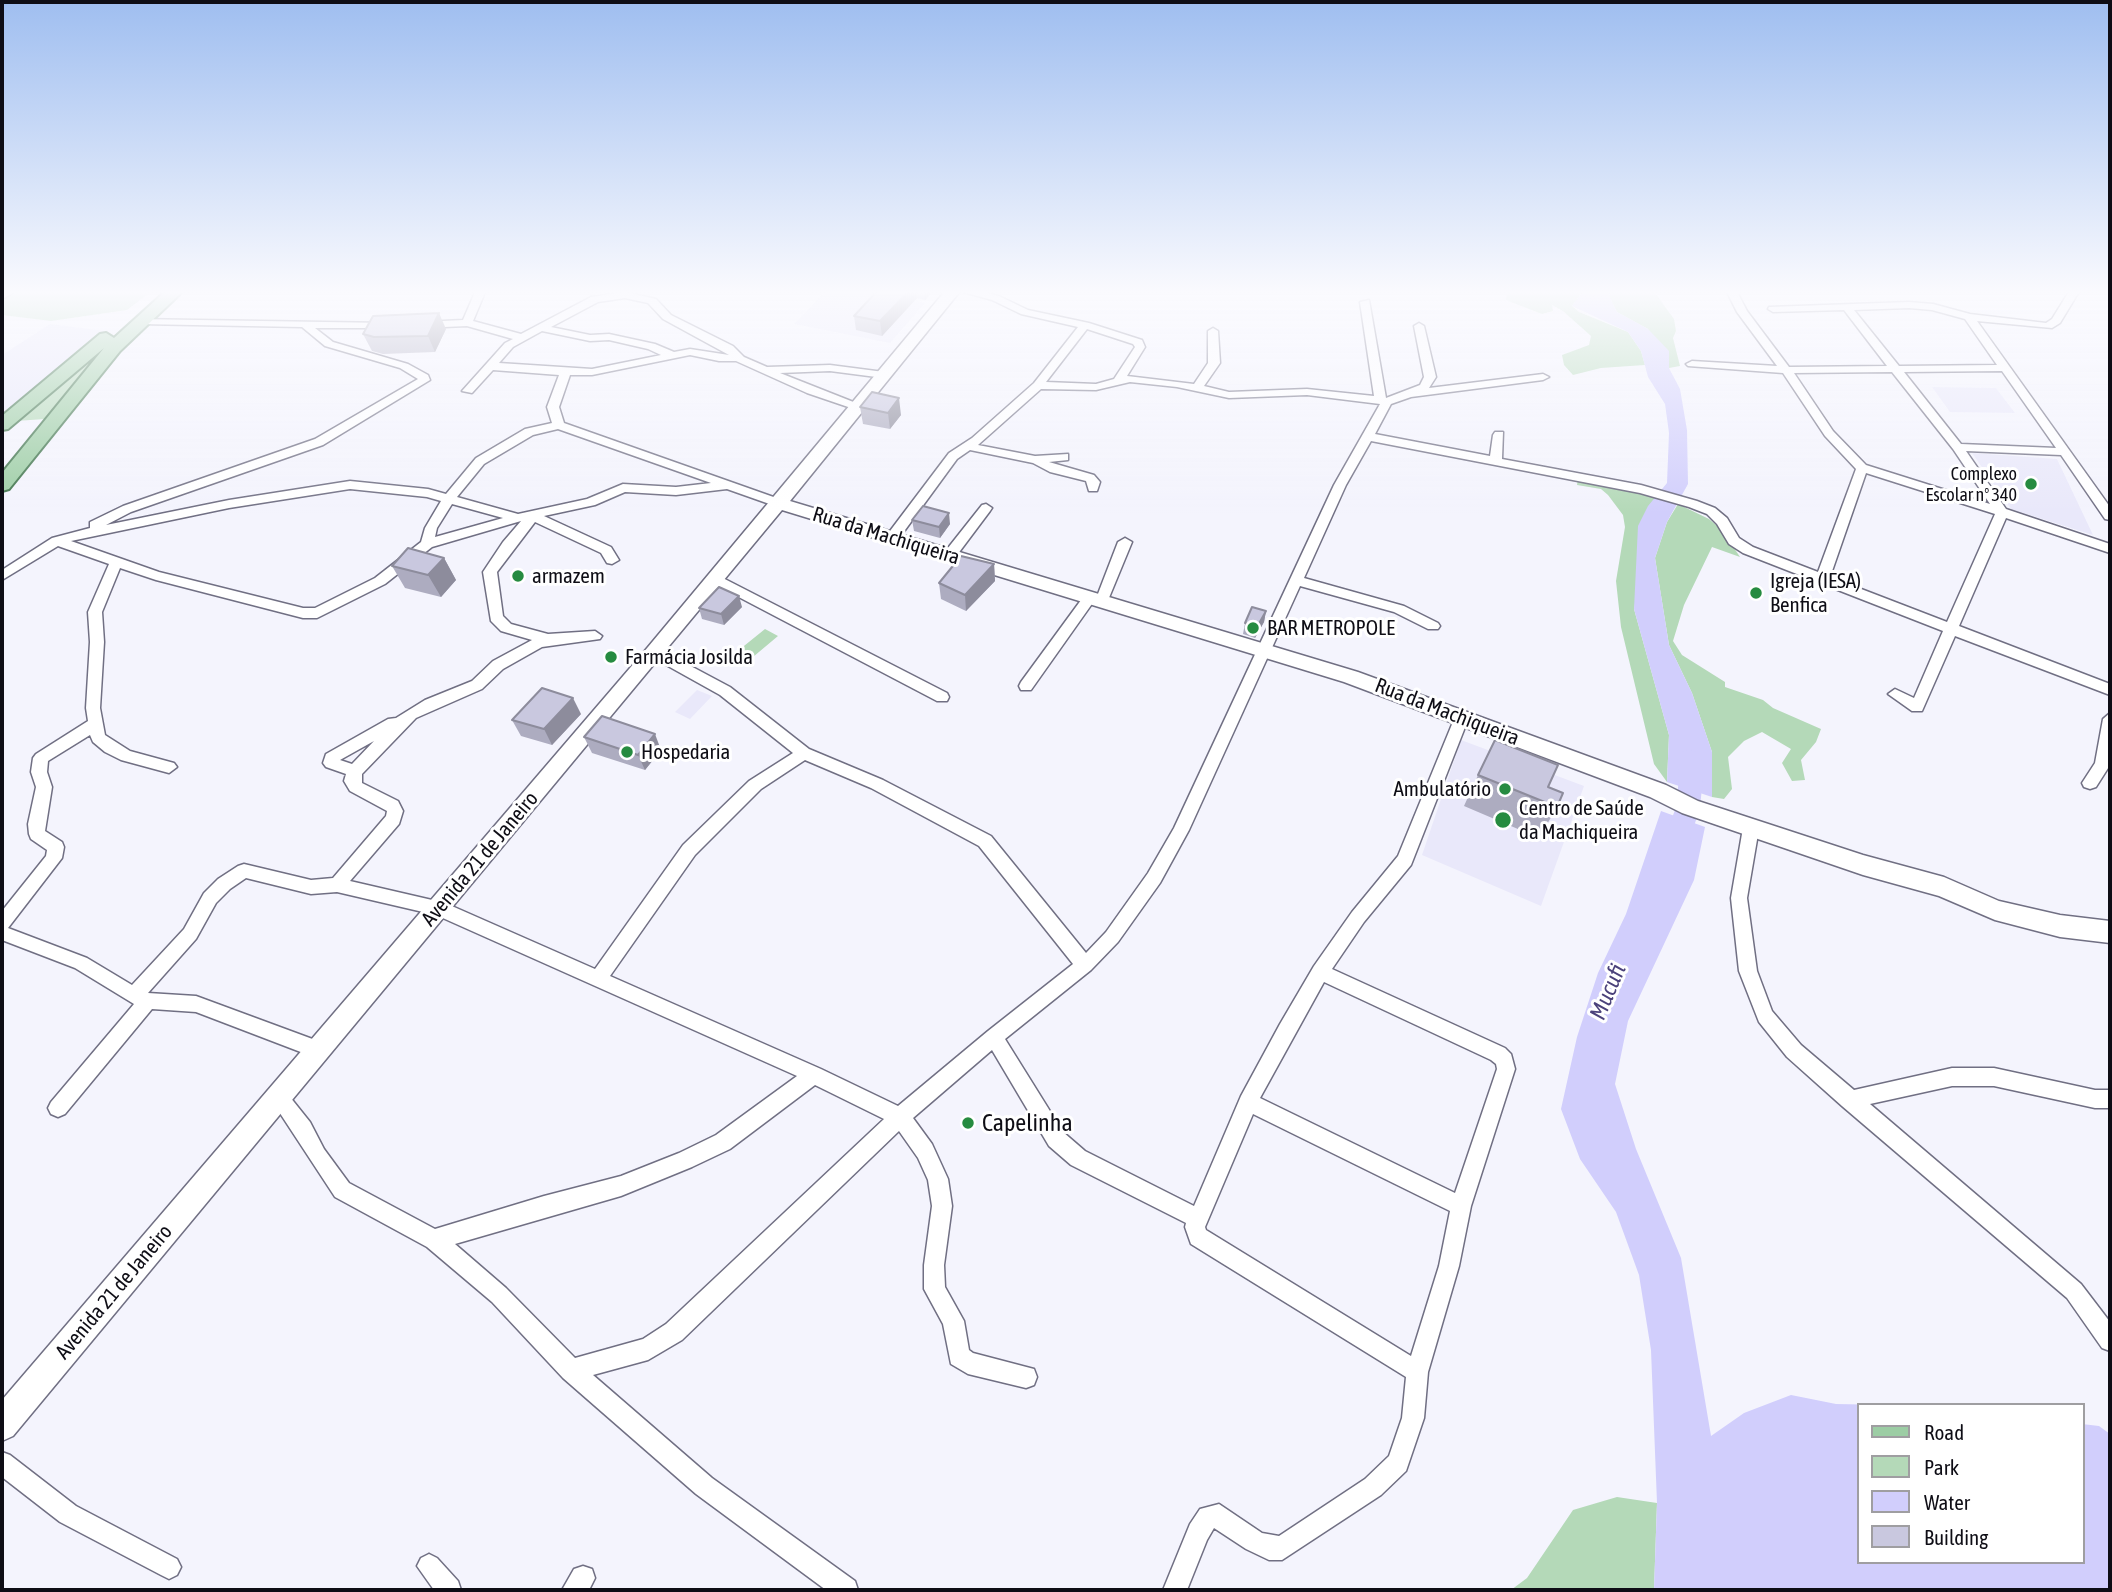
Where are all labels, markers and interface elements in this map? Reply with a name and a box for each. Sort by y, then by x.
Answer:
place label: Complexo Escolar nº 340 [1926,463,2017,505]
marker: Complexo Escolar nº 340 [2023,476,2039,492]
street label: Rua da Machiqueira [809,502,963,570]
place label: armazem [532,563,605,589]
marker: armazem [510,568,526,584]
place label: Igreja (IESA) Benfica [1770,568,1861,618]
marker: Igreja (IESA) Benfica [1748,585,1764,601]
place label: BAR METROPOLE [1267,615,1395,641]
marker: BAR METROPOLE [1245,620,1261,636]
place label: Farmácia Josilda [625,644,753,670]
marker: Farmácia Josilda [603,649,619,665]
street label: Rua da Machiqueira [1371,673,1523,751]
place label: Hospedaria [641,739,730,765]
marker: Hospedaria [619,744,635,760]
place label: Ambulatório [1394,776,1491,802]
marker: Ambulatório [1497,781,1513,797]
street label: Avenida 21 de Janeiro [416,787,544,931]
place label: Centro de Saúde da Machiqueira [1519,795,1644,845]
marker: Centro de Saúde da Machiqueira [1493,810,1513,830]
water label: Mucufi [1584,960,1632,1024]
place label: Capelinha [982,1109,1073,1137]
marker: Capelinha [960,1115,976,1131]
street label: Avenida 21 de Janeiro [50,1220,178,1364]
legend [1856,1403,2084,1564]
text: Road [1924,1420,1964,1444]
text: Park [1924,1455,1959,1479]
text: Water [1924,1490,1970,1514]
text: Building [1924,1525,1988,1549]

